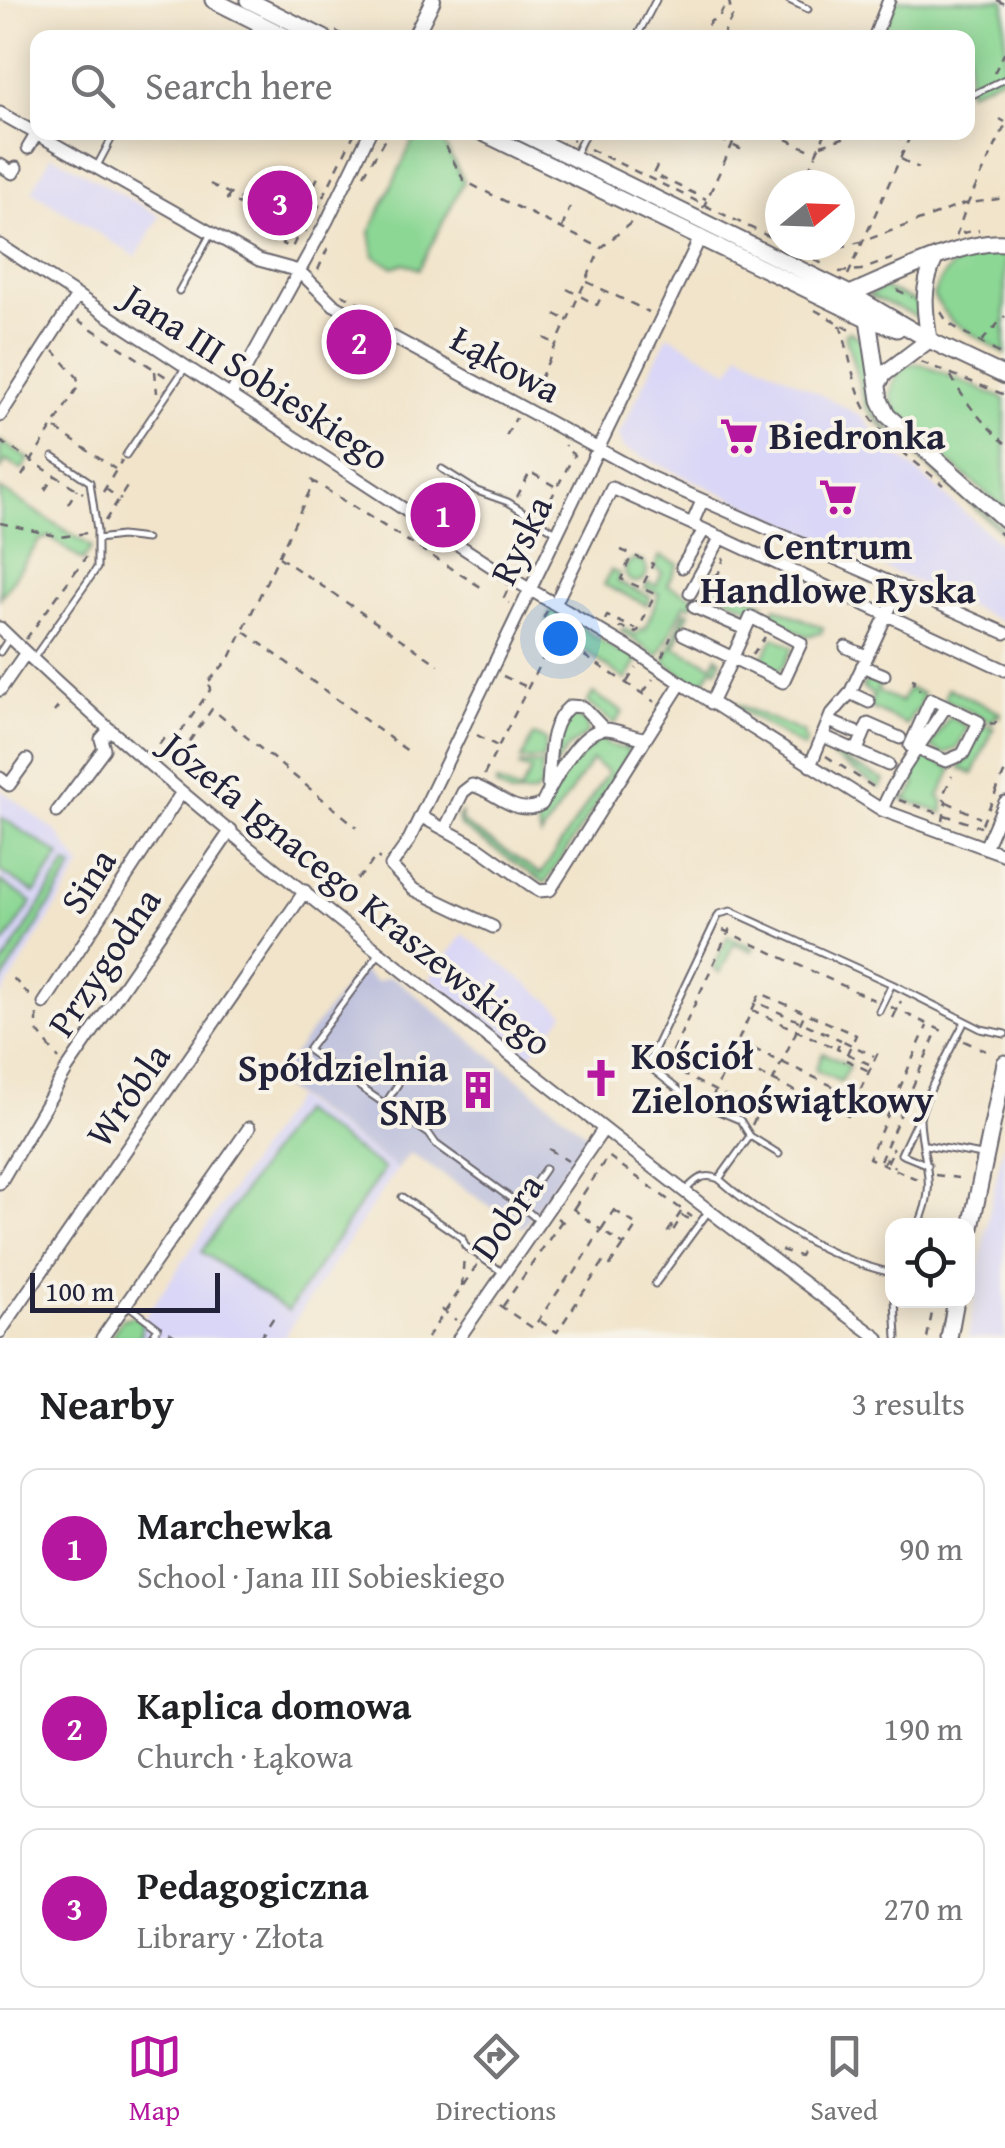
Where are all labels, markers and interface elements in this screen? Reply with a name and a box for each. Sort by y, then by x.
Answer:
search box [30,30,975,140]
text: Search here [145,57,333,113]
icon: search [65,58,120,113]
pin: 3 [248,166,312,240]
north arrow [765,170,855,260]
street label: Jana III Sobieskiego [109,267,401,484]
pin: 2 [326,304,392,380]
street label: Łąkowa [441,310,572,416]
place label: Biedronka [769,407,946,463]
supermarket icon: Biedronka [718,415,760,457]
supermarket icon: Centrum Handlowe Ryska [817,476,859,518]
pin: 1 [410,478,476,552]
street label: Ryska [475,485,566,594]
place label: Centrum Handlowe Ryska [700,517,976,617]
your location [535,613,586,664]
street label: Józefa Ignacego Kraszewskiego [147,715,565,1069]
street label: Sina [45,836,129,924]
street label: Przygodna [33,875,174,1047]
place label: Kościół Zielonoświątkowy [631,1027,934,1127]
street label: Wróbla [71,1031,183,1158]
place label: Spółdzielnia SNB [238,1039,449,1139]
church icon: Kościół Zielonoświątkowy [580,1057,622,1099]
building icon: Spółdzielnia SNB [457,1069,499,1111]
street label: Dobra [456,1161,556,1272]
map controls [885,1218,975,1308]
button: locate [885,1218,975,1308]
scale bar [30,1268,220,1312]
text: 100 m [45,1270,114,1311]
text: Nearby [40,1373,174,1434]
text: 3 results [852,1380,965,1427]
text: Marchewka [137,1497,333,1553]
text: 1 [66,1525,83,1572]
text: 90 m [899,1525,963,1572]
text: School · Jana III Sobieskiego [137,1553,505,1600]
text: Kaplica domowa [137,1677,412,1733]
text: 2 [66,1705,83,1752]
text: 190 m [884,1705,963,1752]
text: Church · Łąkowa [137,1733,353,1780]
text: Pedagogiczna [137,1857,369,1913]
text: 3 [66,1885,83,1932]
text: 270 m [884,1885,963,1932]
text: Library · Złota [137,1913,324,1960]
tab: Map [127,2029,182,2130]
tab: Directions [436,2029,556,2130]
tab: Saved [810,2029,878,2130]

